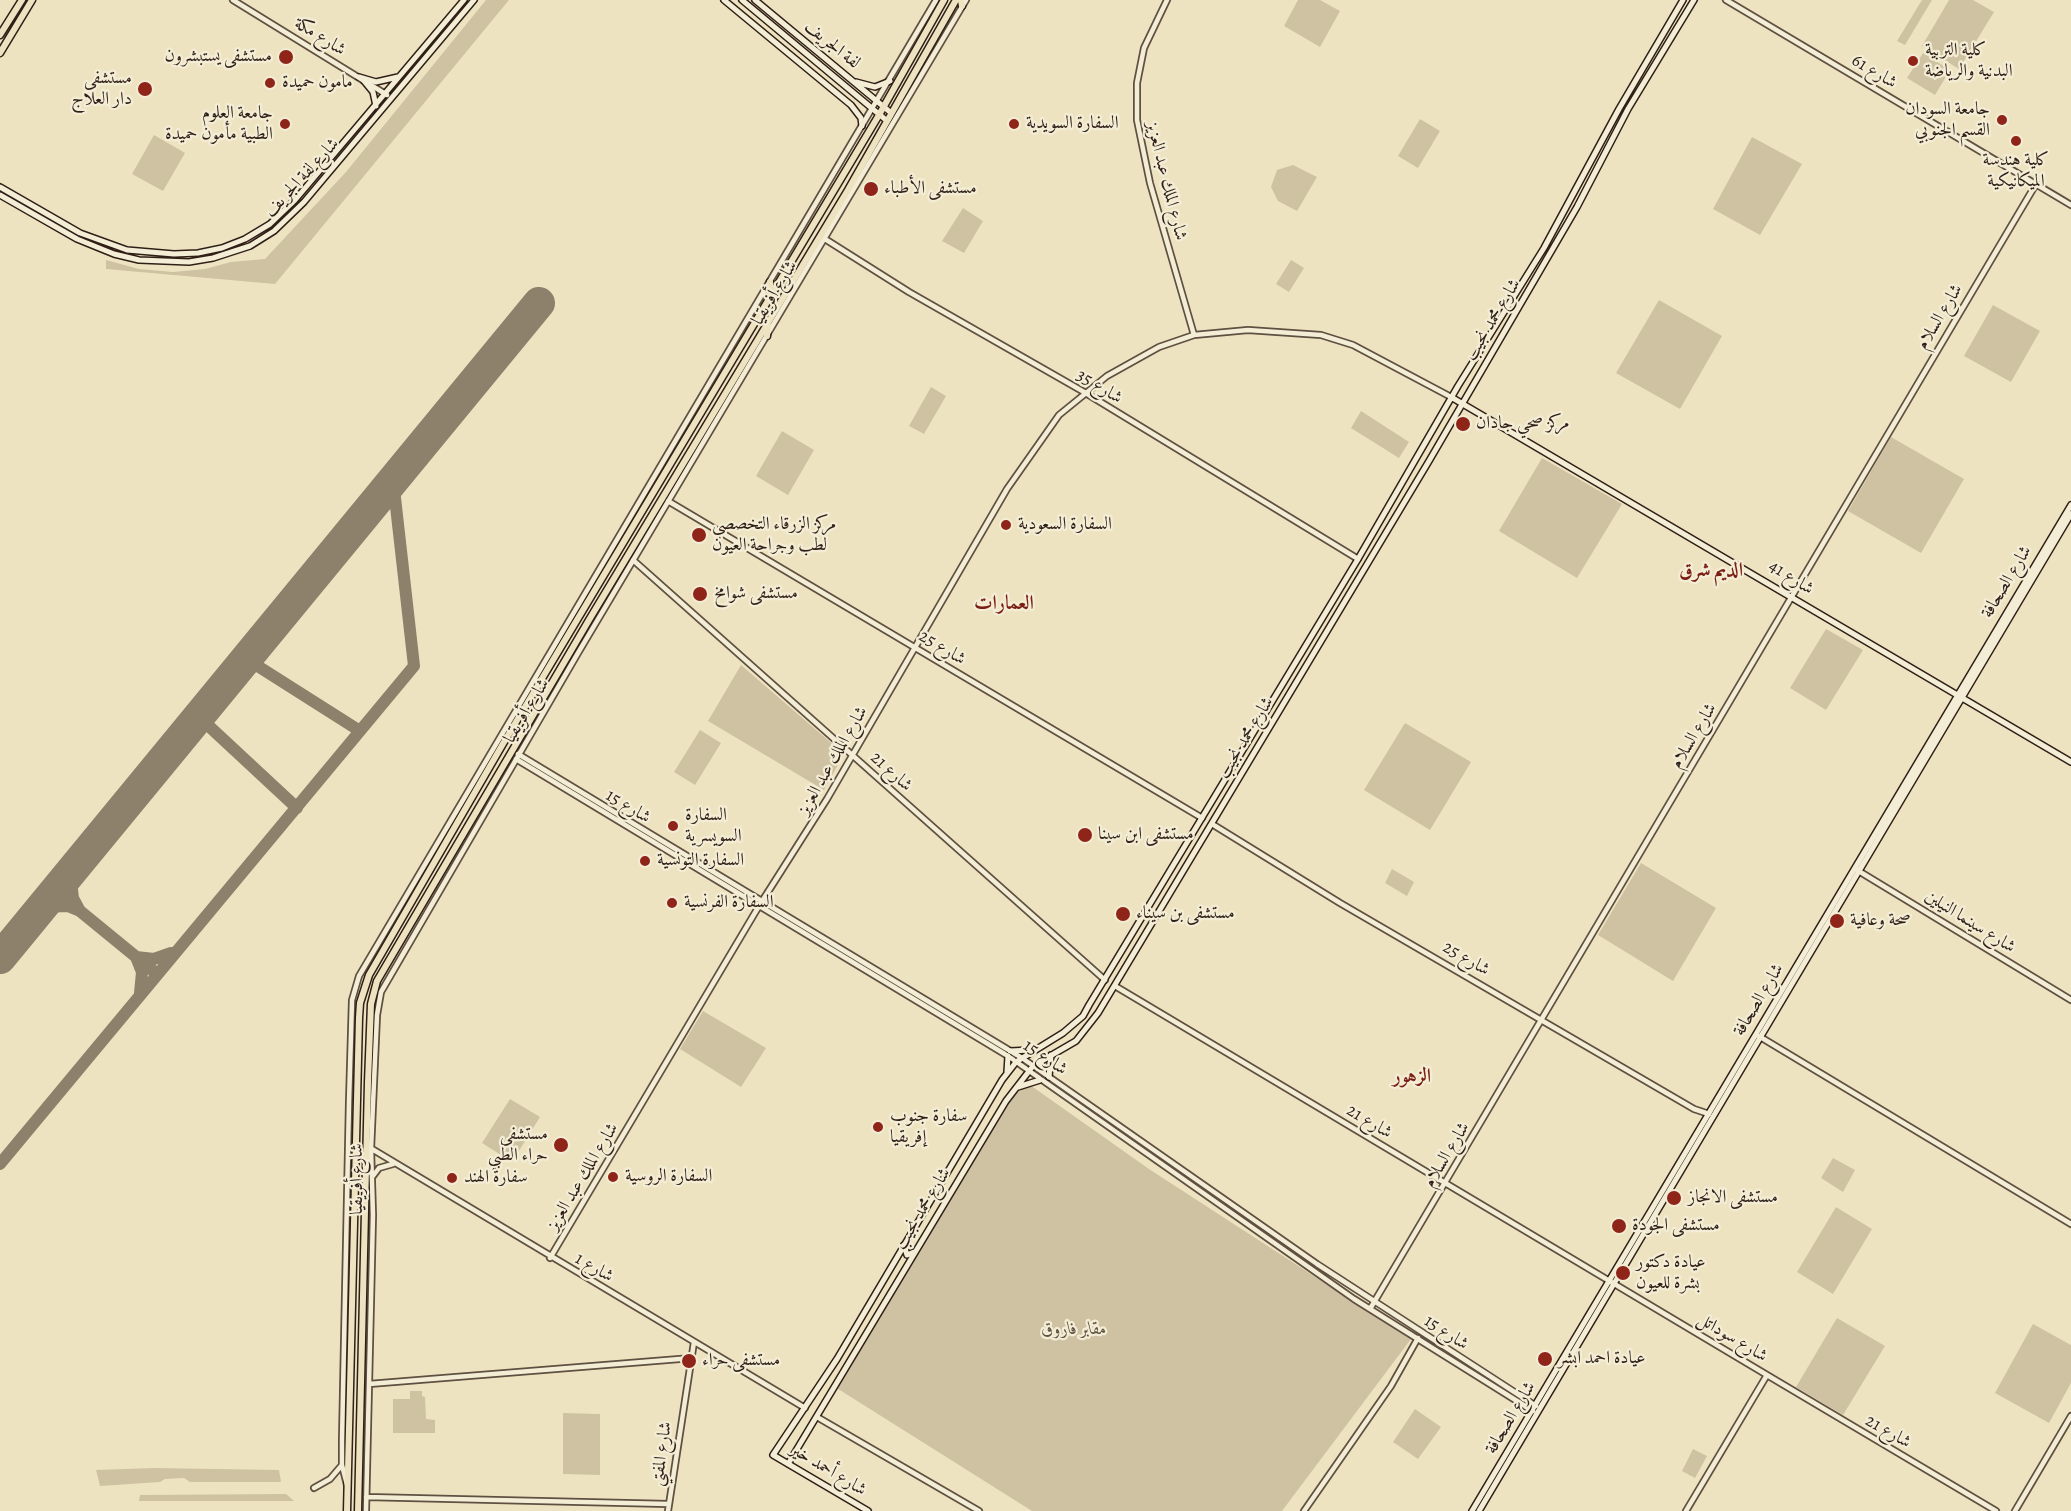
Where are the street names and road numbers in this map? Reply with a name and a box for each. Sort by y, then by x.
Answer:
street label: شارع مكة [290,13,350,61]
street label: لفة الجريف [800,16,864,74]
street label: شارع 61 [1847,50,1901,94]
street label: شارع الملك عبد العزيز [1141,119,1191,243]
street label: شارع لفة الجريف [260,134,344,222]
street label: شارع أفريقيا [747,257,803,329]
street label: شارع محمد نجيب [1460,275,1526,365]
street label: شارع السلام [1912,280,1968,354]
street label: شارع 35 [1072,365,1126,409]
street label: شارع الصحافة [1977,542,2037,622]
street label: شارع 41 [1764,556,1818,600]
street label: شارع 25 [915,626,969,670]
street label: شارع أفريقيا [499,675,555,747]
street label: شارع محمد نجيب [1213,693,1279,783]
street label: شارع السلام [1666,699,1722,773]
street label: شارع الملك عبد العزيز [793,703,873,819]
street label: شارع 21 [865,747,917,797]
street label: شارع 15 [602,785,654,829]
street label: شارع سينما النيلين [1921,886,2019,958]
street label: شارع 25 [1438,937,1494,981]
street label: شارع الصحافة [1729,960,1789,1040]
street label: شارع 15 [1019,1035,1071,1081]
street label: شارع 21 [1342,1100,1396,1144]
street label: شارع السلام [1419,1118,1475,1192]
street label: شارع الملك عبد العزيز [542,1119,624,1235]
street label: شارع أفريقيا [347,1143,369,1215]
street label: شارع محمد نجيب [890,1164,956,1254]
street label: شارع 1 [571,1248,617,1288]
street label: شارع سوداتل [1693,1309,1771,1367]
street label: شارع 15 [1420,1311,1472,1355]
street label: شارع الصحافة [1481,1378,1541,1458]
street label: شارع 21 [1861,1410,1915,1454]
street label: شارع المفتي [647,1420,677,1488]
street label: شارع أحمد خير [786,1439,870,1501]

